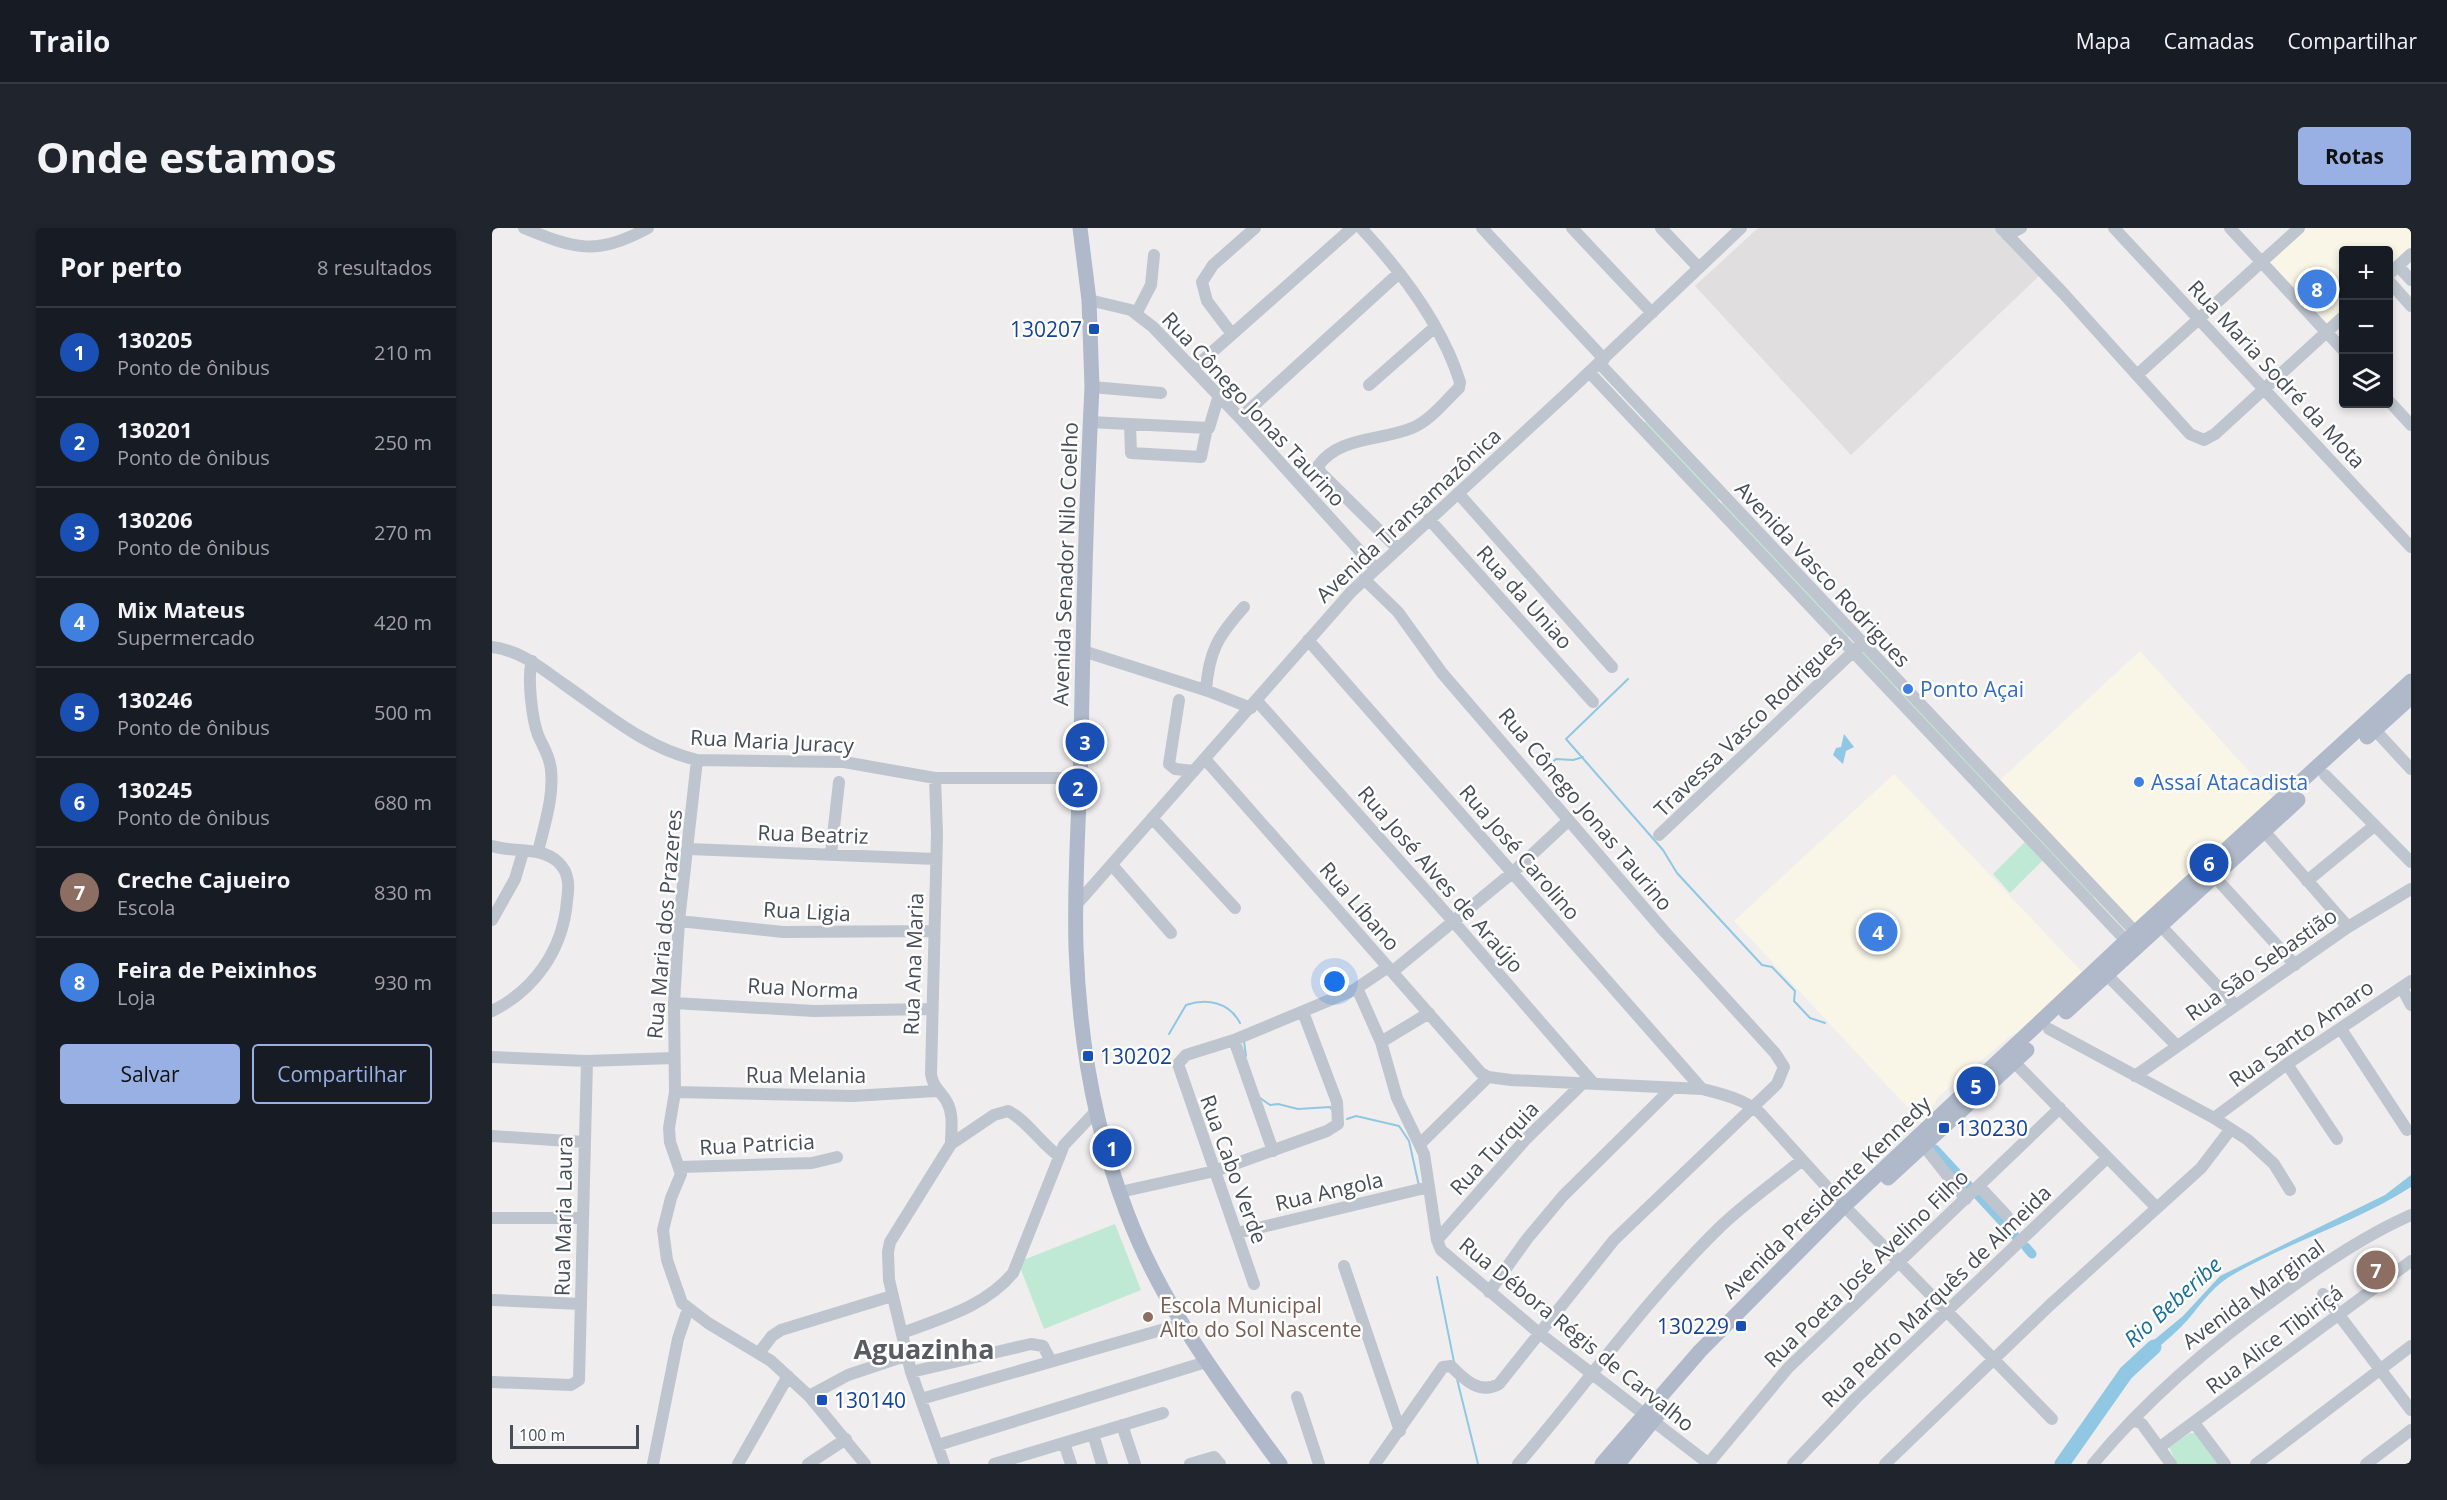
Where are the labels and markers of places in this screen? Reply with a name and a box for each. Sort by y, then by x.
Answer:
pin: 8 [2298,266,2336,312]
place label: 130207 [1010,315,1082,343]
marker: 130207 [1087,322,1101,336]
place label: Ponto Açai [1920,675,2024,703]
marker: Ponto Açai [1901,682,1915,696]
pin: 3 [1066,720,1104,764]
pin: 2 [1058,766,1098,810]
place label: Assaí Atacadista [2151,768,2308,796]
marker: Assaí Atacadista [2132,775,2146,789]
pin: 6 [2190,840,2228,886]
pin: 4 [1858,910,1898,954]
place label: 130202 [1100,1042,1172,1070]
marker: 130202 [1081,1049,1095,1063]
pin: 5 [1956,1064,1996,1108]
place label: 130230 [1956,1114,2028,1142]
marker: 130230 [1937,1121,1951,1135]
pin: 1 [1092,1126,1132,1170]
pin: 7 [2356,1248,2396,1292]
place label: Escola Municipal Alto do Sol Nascente [1160,1291,1362,1343]
marker: Escola Municipal Alto do Sol Nascente [1141,1310,1155,1324]
place label: 130229 [1657,1312,1729,1340]
marker: 130229 [1734,1319,1748,1333]
place label: 130140 [834,1386,906,1414]
marker: 130140 [815,1393,829,1407]

